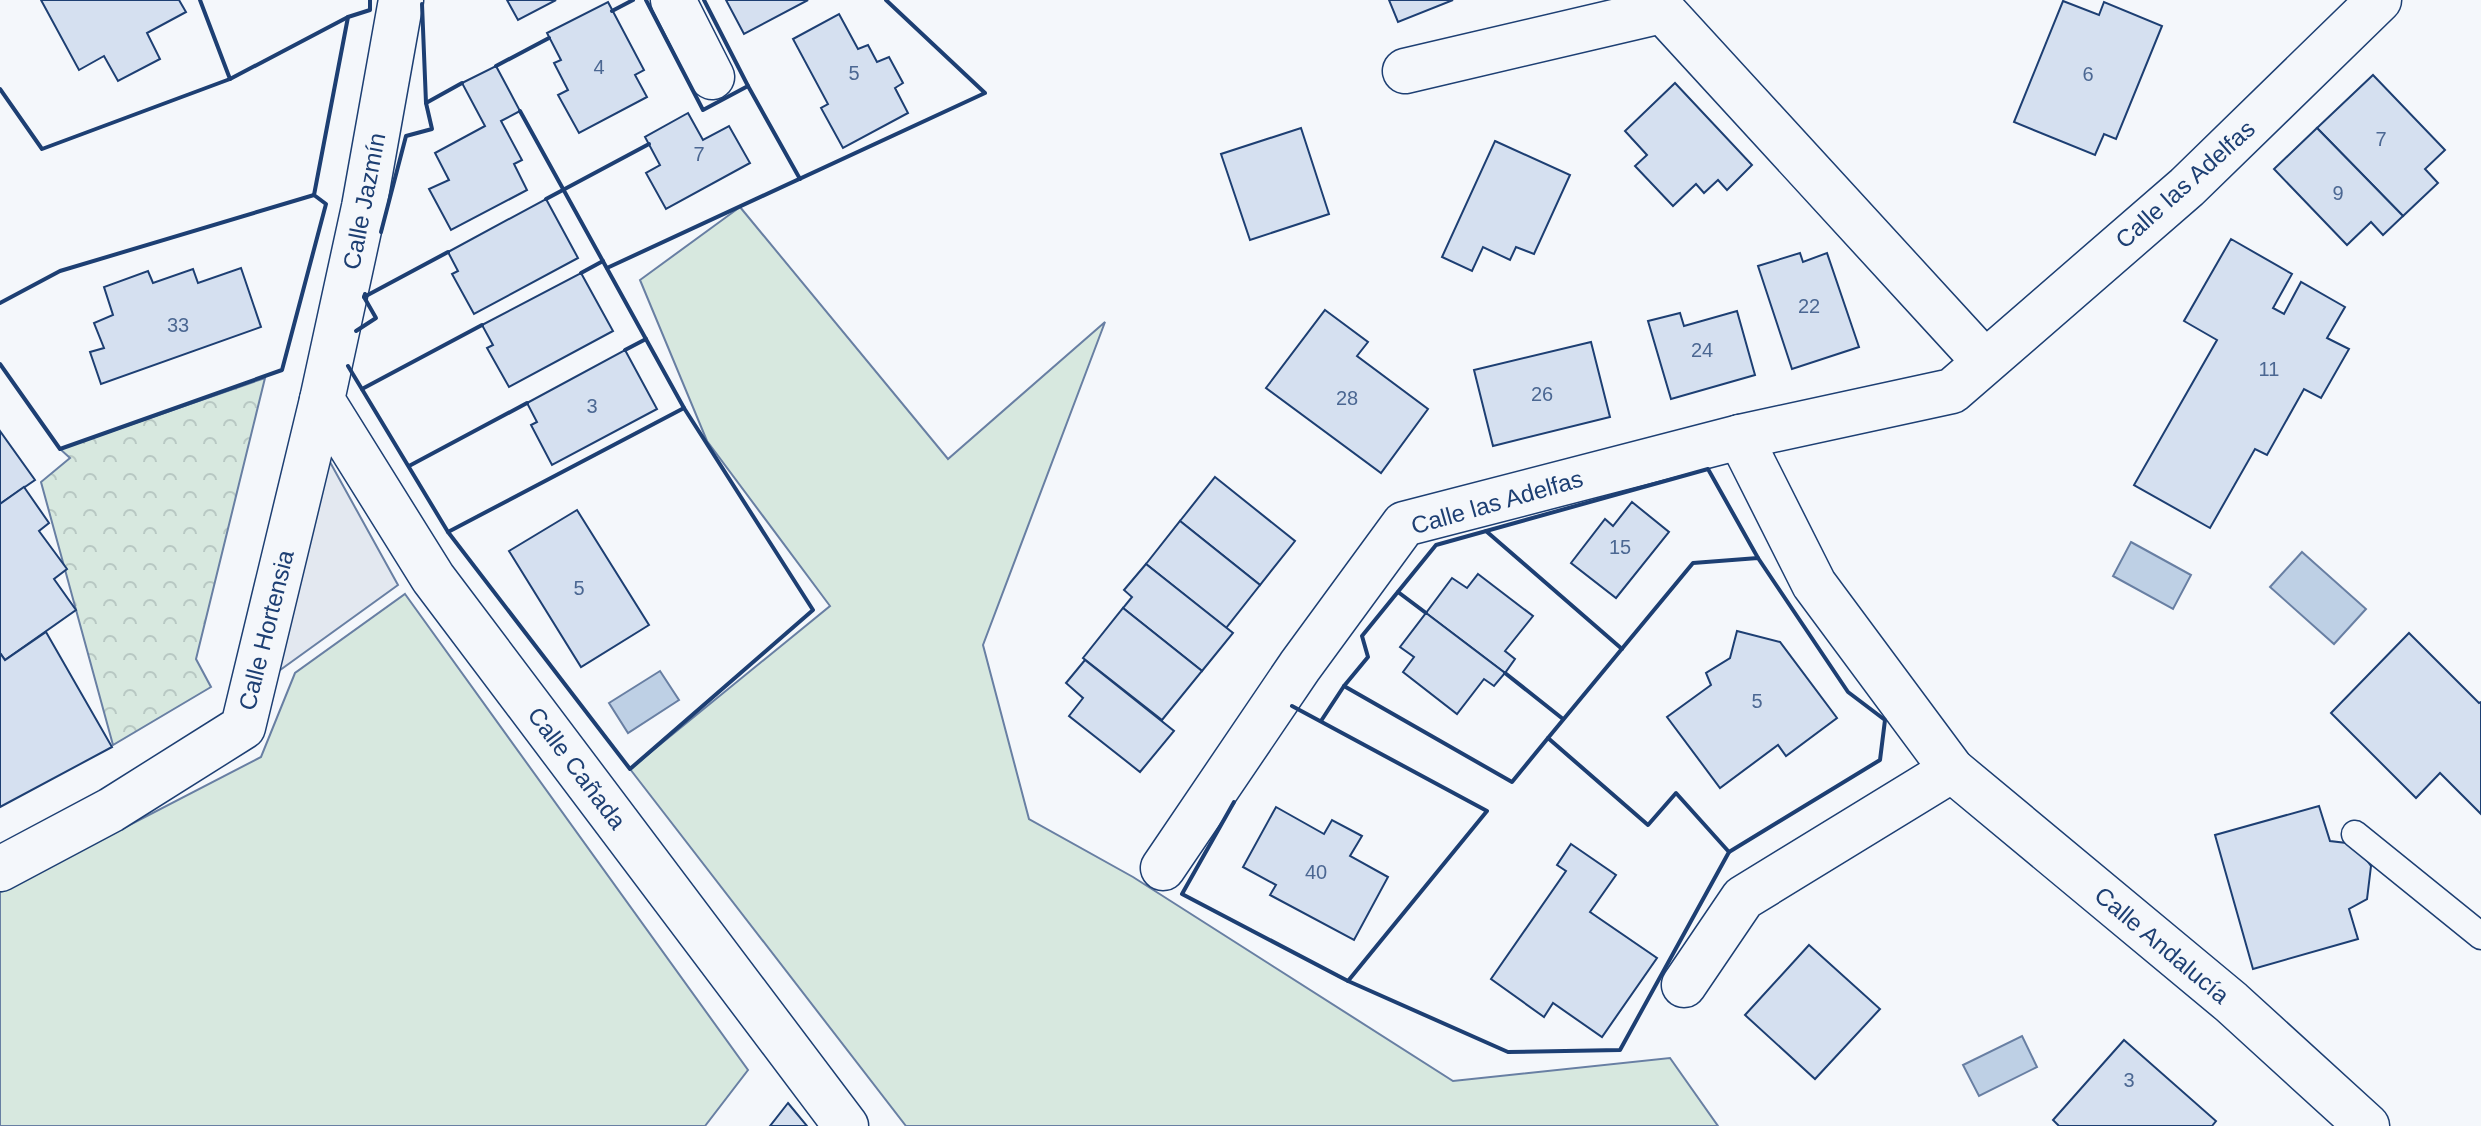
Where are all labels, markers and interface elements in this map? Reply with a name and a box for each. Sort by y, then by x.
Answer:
house number: 4 [593,56,605,78]
house number: 5 [848,62,860,84]
house number: 6 [2082,63,2094,85]
street label: Calle las Adelfas [2110,115,2260,253]
house number: 7 [2375,128,2387,150]
street label: Calle Jazmín [338,130,390,272]
house number: 7 [693,143,705,165]
house number: 9 [2332,182,2344,204]
house number: 22 [1798,295,1820,317]
house number: 33 [167,314,189,336]
house number: 24 [1691,339,1713,361]
house number: 11 [2259,358,2279,380]
house number: 26 [1531,383,1553,405]
house number: 28 [1336,387,1358,409]
house number: 3 [586,395,598,417]
street label: Calle las Adelfas [1408,465,1586,539]
house number: 15 [1609,536,1631,558]
street label: Calle Hortensia [233,547,299,713]
house number: 5 [573,577,585,599]
house number: 5 [1751,690,1763,712]
street label: Calle Cañada [522,702,632,835]
house number: 40 [1305,861,1327,883]
street label: Calle Andalucía [2089,881,2235,1009]
house number: 3 [2123,1069,2135,1091]

